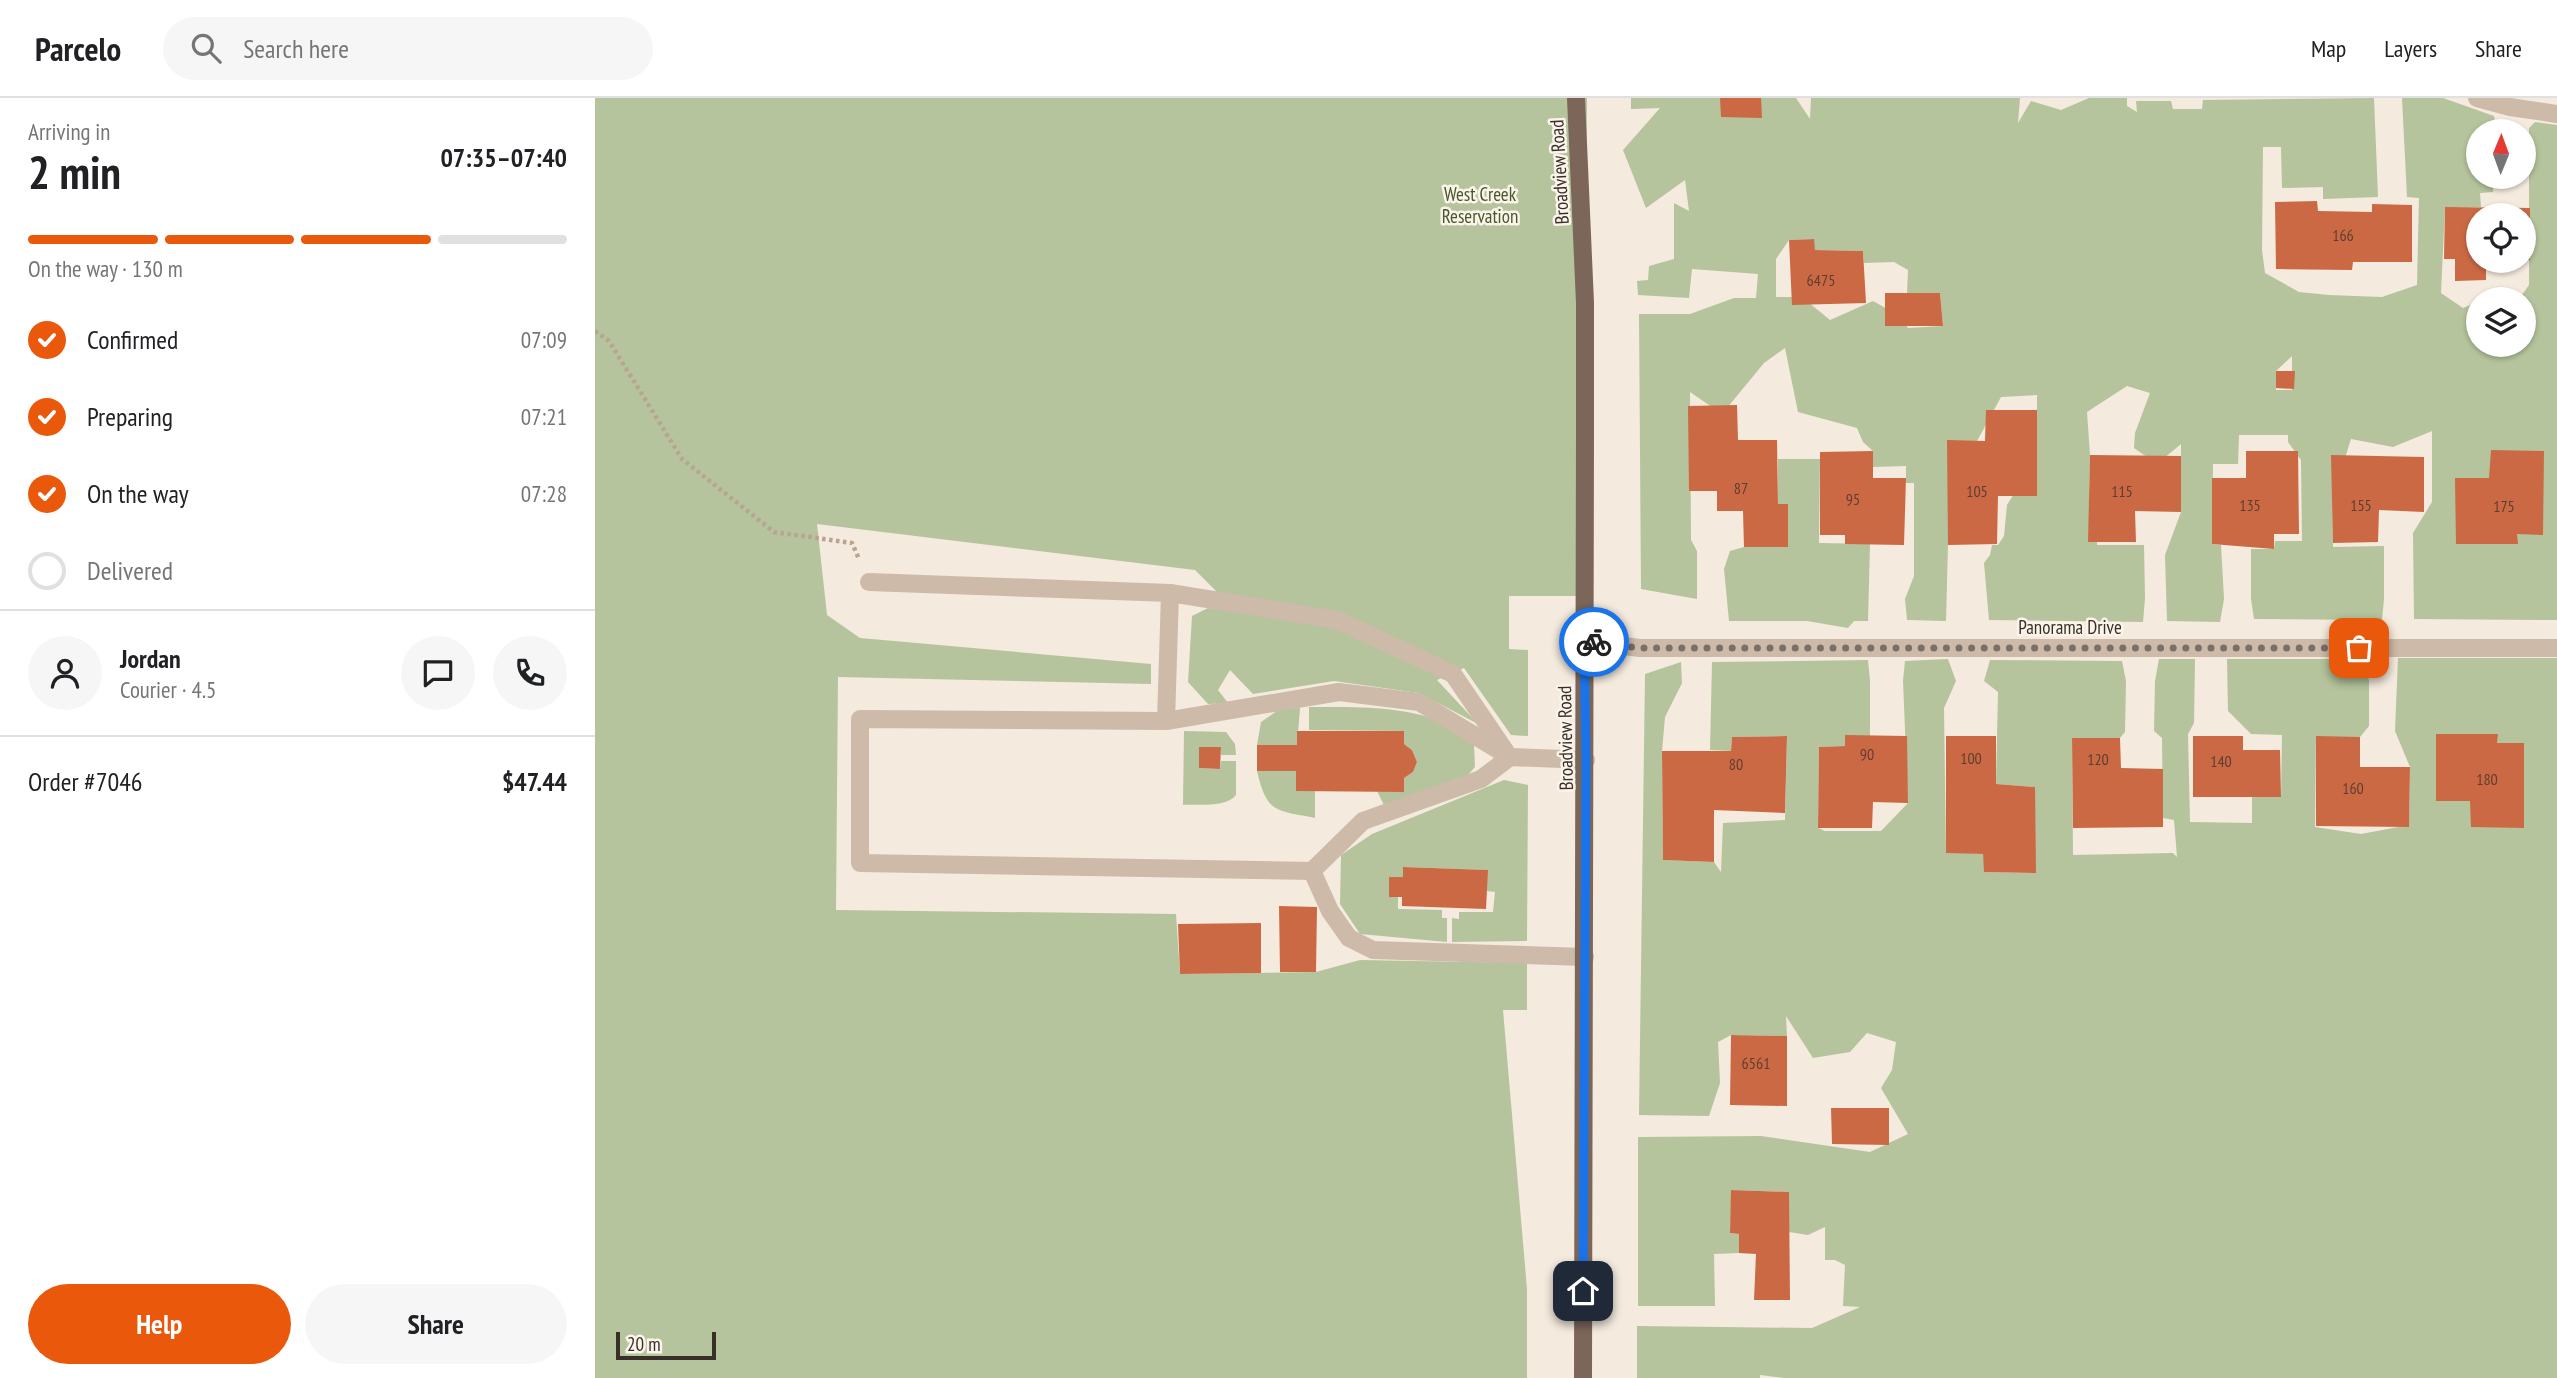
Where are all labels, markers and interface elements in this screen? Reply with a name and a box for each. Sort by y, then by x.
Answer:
search box [163,17,653,80]
text: Parcelo [35,27,121,70]
icon: search [187,29,225,67]
text: Search here [243,32,349,65]
text: Map [2311,33,2346,64]
text: Layers [2384,33,2437,64]
text: Share [2475,33,2522,64]
text: Arriving in [28,117,110,146]
street label: Broadview Road [1544,119,1574,225]
north arrow [2466,119,2536,189]
map controls [2466,119,2536,357]
text: 07:35–07:40 [440,141,567,174]
text: 2 min [28,142,121,202]
park label: West Creek Reservation [1442,182,1518,228]
button: locate [2466,203,2536,273]
house number: 166 [2332,225,2354,245]
text: On the way · 130 m [28,254,183,283]
house number: 6475 [1807,270,1835,290]
button: layers [2466,287,2536,357]
icon: check [28,321,66,359]
text: Confirmed [87,323,178,356]
text: 07:09 [521,325,567,354]
icon: check [28,398,66,436]
text: Preparing [87,400,173,433]
text: 07:21 [521,402,567,431]
icon: check [28,475,66,513]
text: On the way [87,477,189,510]
house number: 87 [1734,478,1748,498]
text: 07:28 [521,479,567,508]
house number: 105 [1966,481,1988,501]
house number: 115 [2111,481,2133,501]
house number: 95 [1846,489,1860,509]
house number: 135 [2239,495,2261,515]
house number: 155 [2350,495,2372,515]
house number: 175 [2493,496,2515,516]
text: Delivered [87,554,173,587]
courier [1559,607,1629,677]
street label: Panorama Drive [2018,615,2122,639]
pin [2329,618,2389,678]
icon: bike [1575,623,1613,661]
icon: bag [2340,629,2378,667]
button: person [28,636,102,710]
button: chat [401,636,475,710]
button: phone [493,636,567,710]
text: Jordan [120,642,181,675]
text: Courier · 4.5 [120,675,216,704]
street label: Broadview Road [1552,685,1578,791]
house number: 90 [1860,744,1874,764]
house number: 100 [1960,748,1982,768]
house number: 120 [2087,749,2109,769]
house number: 140 [2210,751,2232,771]
house number: 80 [1729,754,1743,774]
text: Order #7046 [28,765,143,798]
text: $47.44 [502,765,567,798]
house number: 180 [2476,769,2498,789]
house number: 160 [2342,778,2364,798]
house number: 6561 [1742,1053,1770,1073]
pin [1553,1261,1613,1321]
icon: home [1564,1272,1602,1310]
button: Help [28,1284,291,1364]
button: Share [305,1284,567,1364]
scale bar [616,1329,716,1361]
text: 20 m [627,1332,661,1356]

